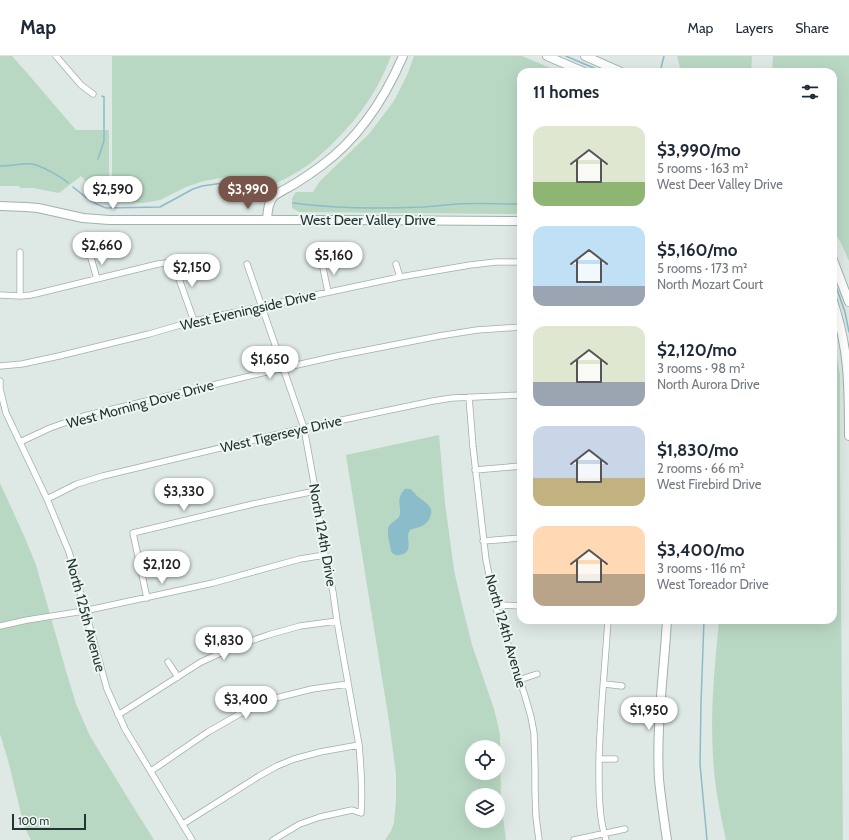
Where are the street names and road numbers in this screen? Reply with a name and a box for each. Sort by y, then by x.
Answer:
street label: West Deer Valley Drive [300,211,436,229]
street label: West Eveningside Drive [178,286,318,334]
street label: West Morning Dove Drive [64,376,216,432]
street label: West Tigerseye Drive [219,411,343,457]
street label: North 124th Drive [305,482,341,588]
street label: North 125th Avenue [62,556,110,674]
street label: North 124th Avenue [481,572,531,690]

